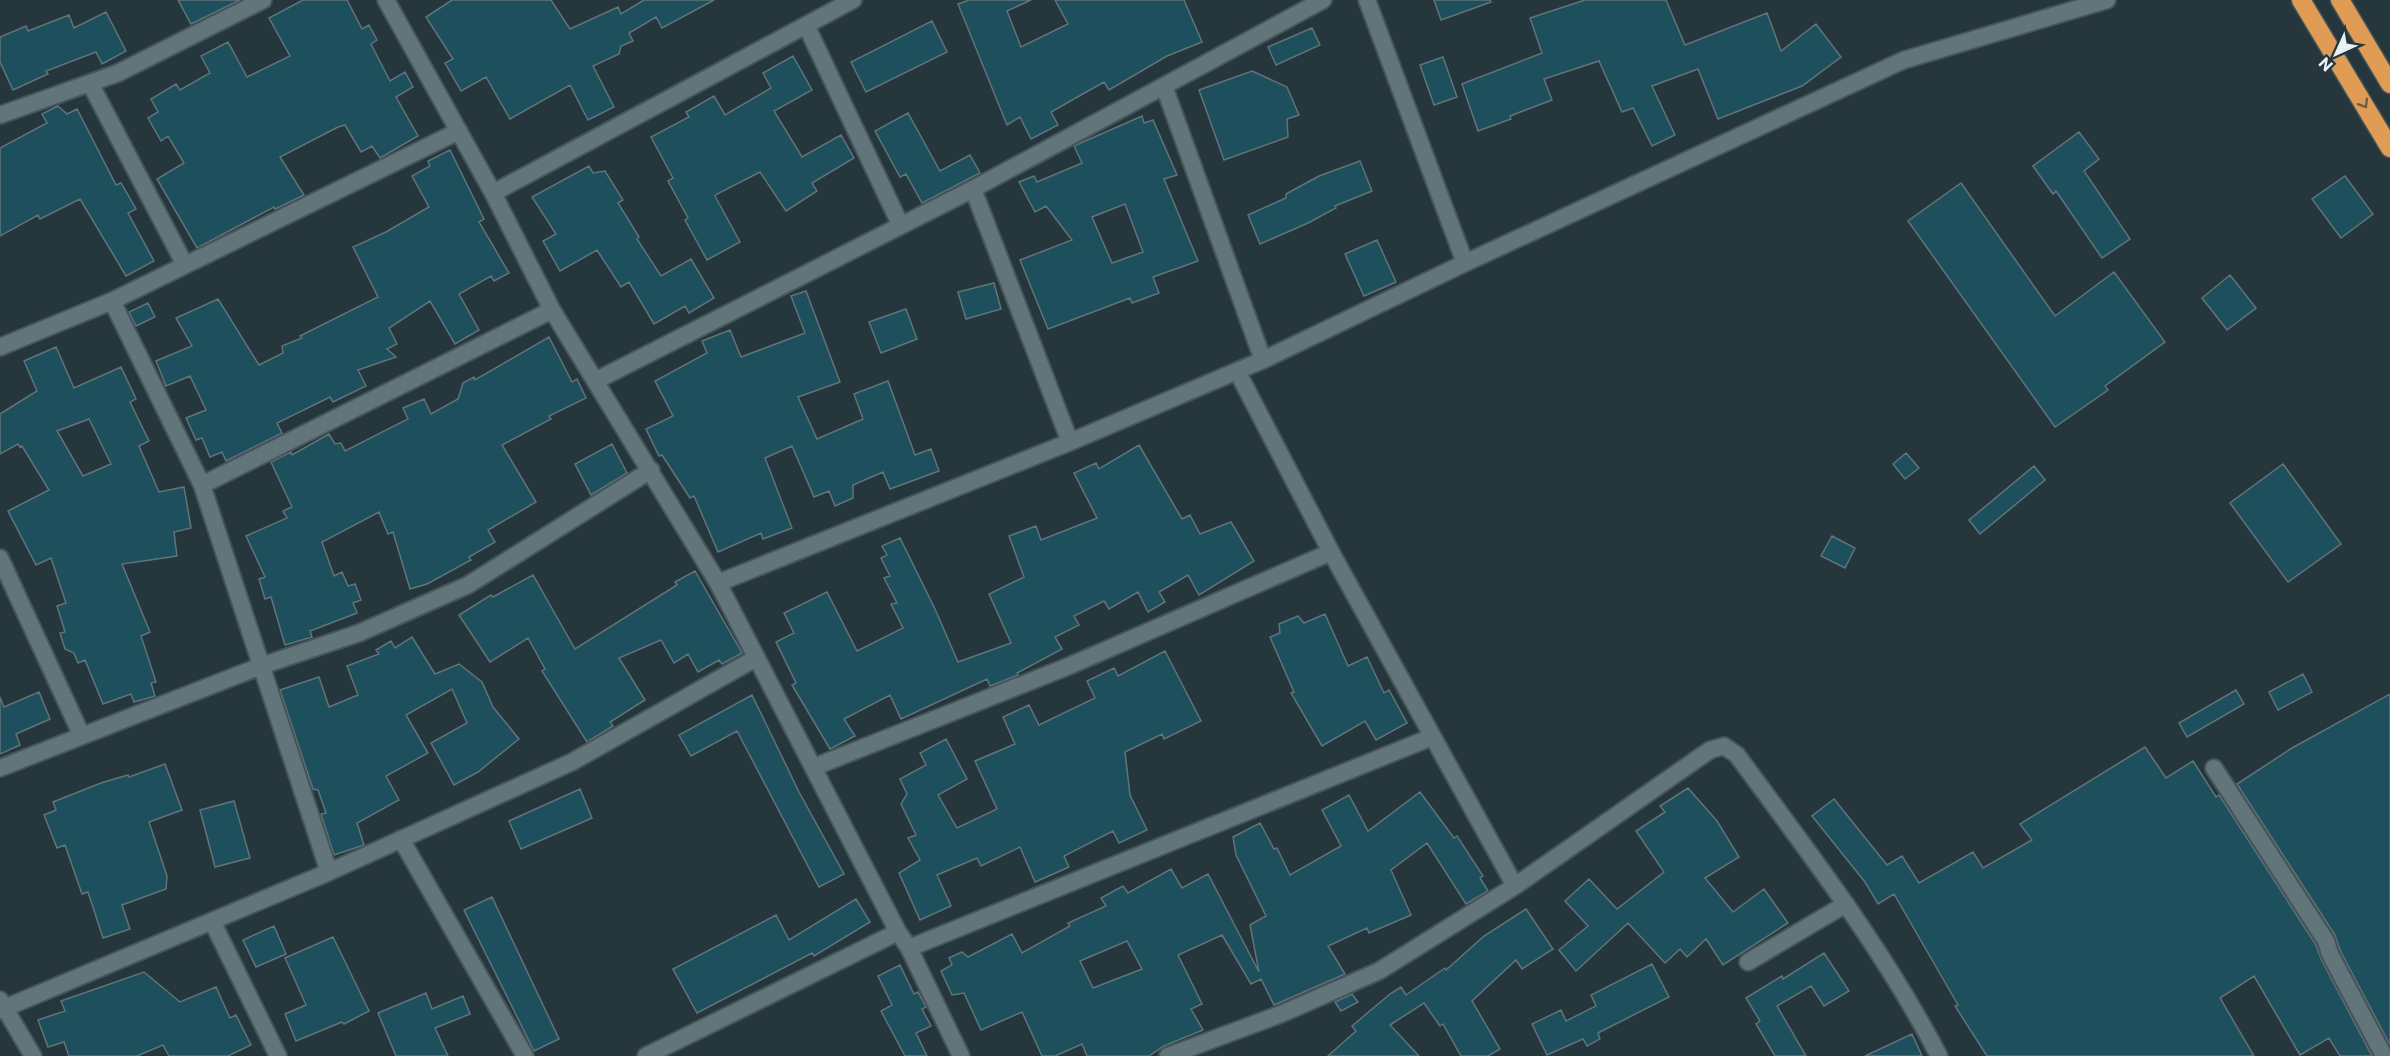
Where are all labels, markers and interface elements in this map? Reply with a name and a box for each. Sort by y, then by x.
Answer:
north arrow [2306,24,2366,84]
text: N [2314,54,2336,76]
one-way arrow [2356,98,2368,108]

